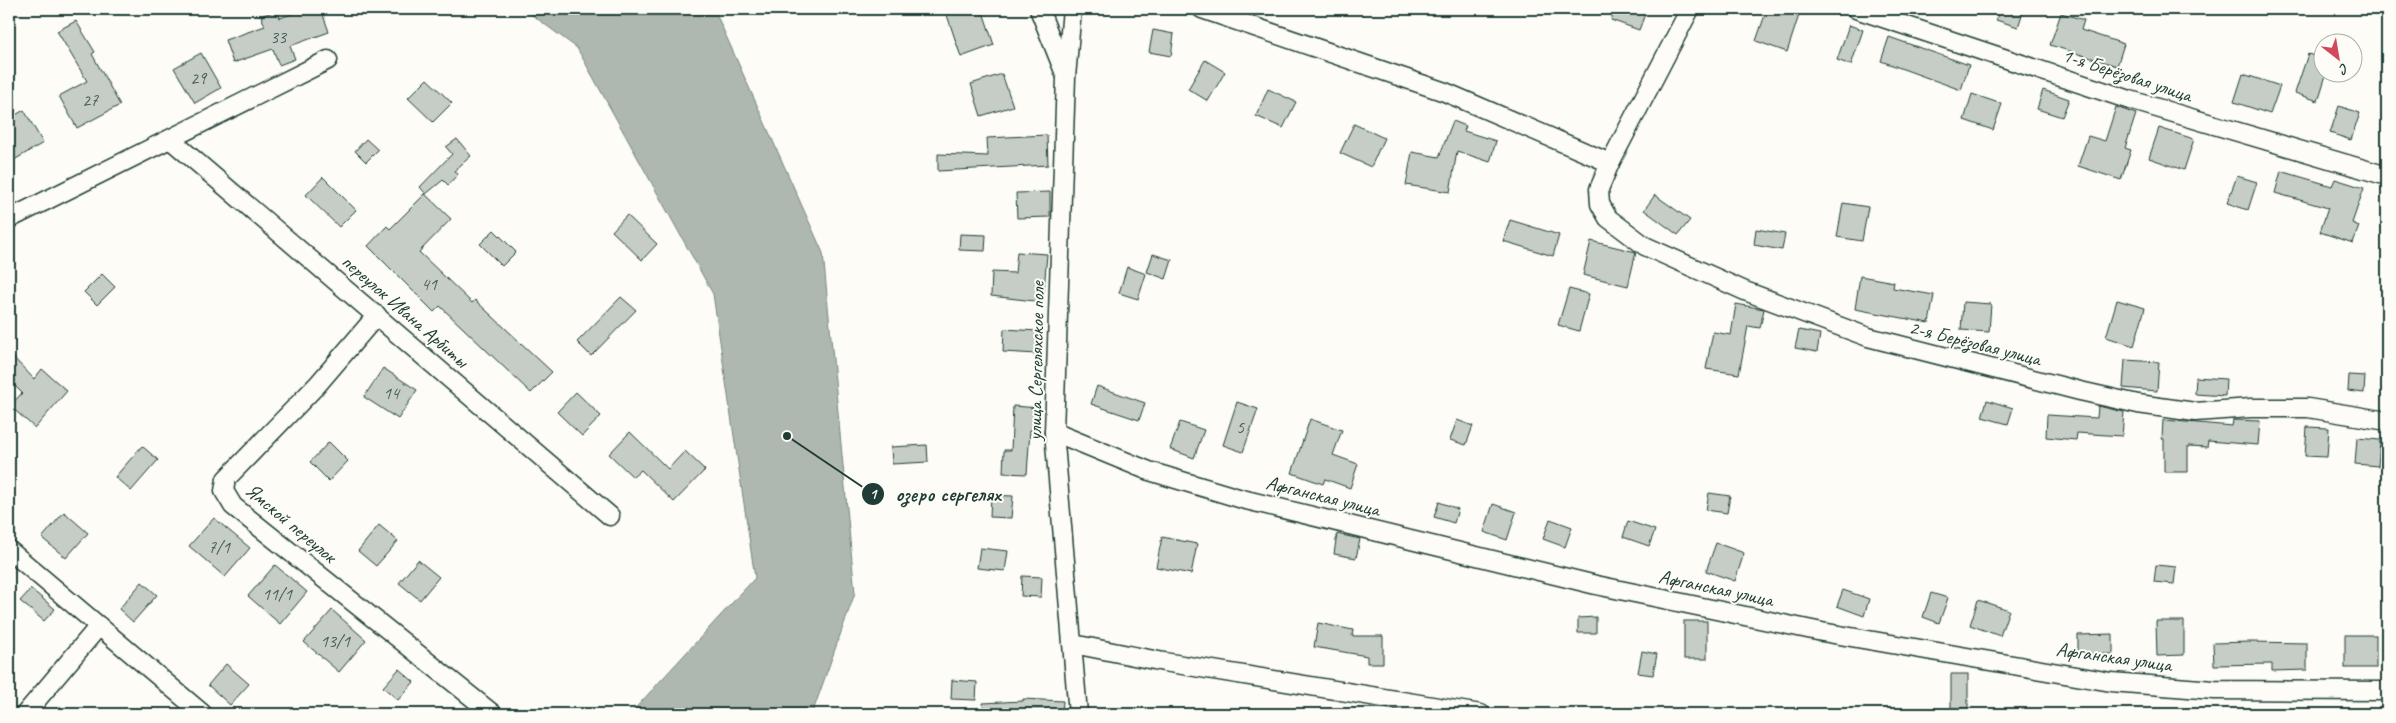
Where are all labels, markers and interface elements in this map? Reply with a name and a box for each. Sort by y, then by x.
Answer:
house number: 33 [270,26,288,48]
north arrow [2314,32,2364,82]
street label: 1-я Берёзовая улица [2059,42,2197,109]
text: С [2335,60,2352,79]
house number: 29 [190,67,208,89]
house number: 27 [82,89,99,111]
street label: переулок Ивана Арбиты [336,249,475,374]
house number: 41 [421,273,438,295]
street label: улица Сергеляхское поле [1022,280,1050,442]
street label: 2-я Берёзовая улица [1906,315,2045,373]
house number: 14 [383,382,401,404]
house number: 5 [1236,416,1245,438]
street label: Афганская улица [1264,470,1384,523]
callout: озеро сергелях [861,476,1011,512]
street label: Ямской переулок [240,478,343,569]
text: озеро сергелях [896,481,1002,508]
text: 1 [870,485,879,504]
house number: 7/1 [208,536,231,558]
street label: Афганская улица [1657,564,1777,613]
house number: 11/1 [262,583,293,605]
house number: 13/1 [320,630,351,652]
street label: Афганская улица [2055,637,2175,678]

